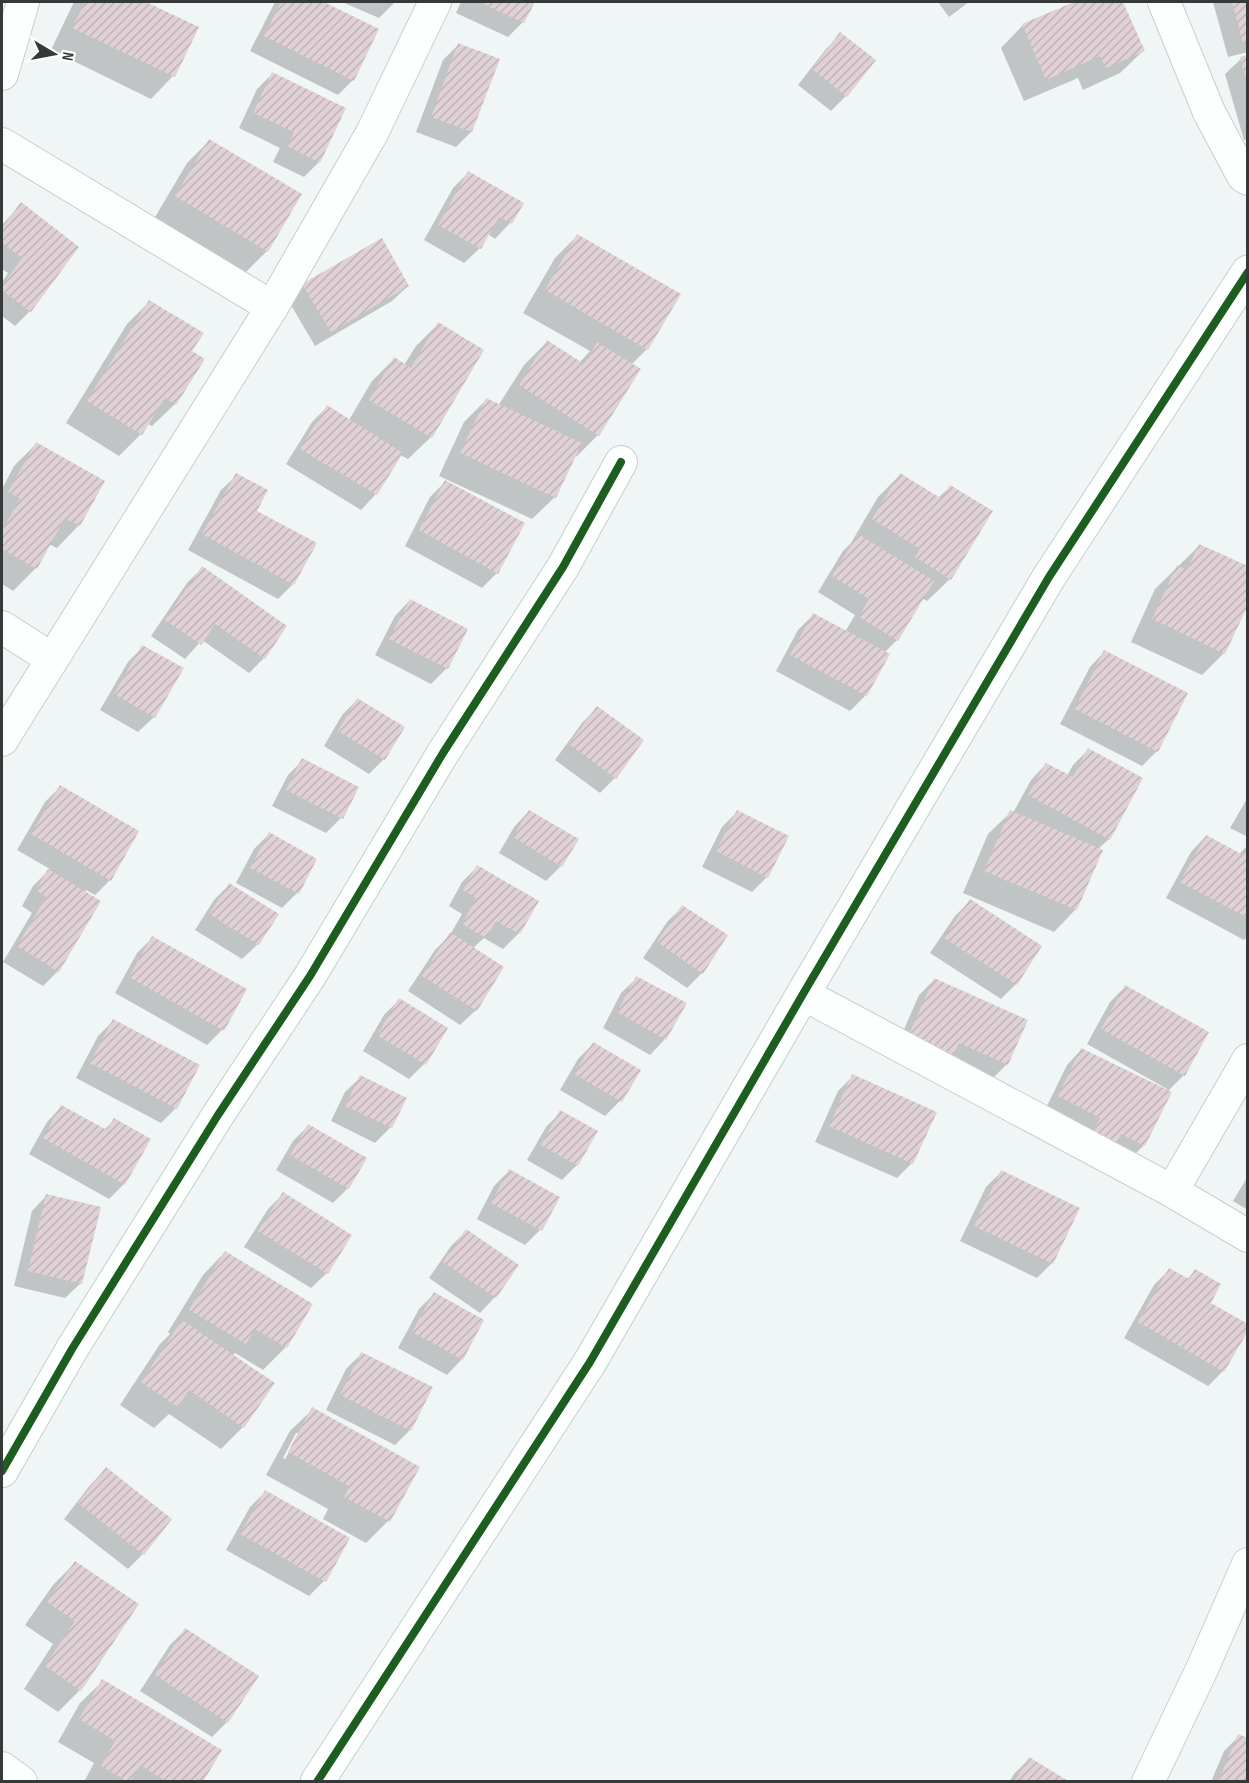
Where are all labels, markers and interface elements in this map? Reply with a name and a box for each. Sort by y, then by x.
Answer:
north arrow [24,24,84,84]
text: N [57,50,77,62]

